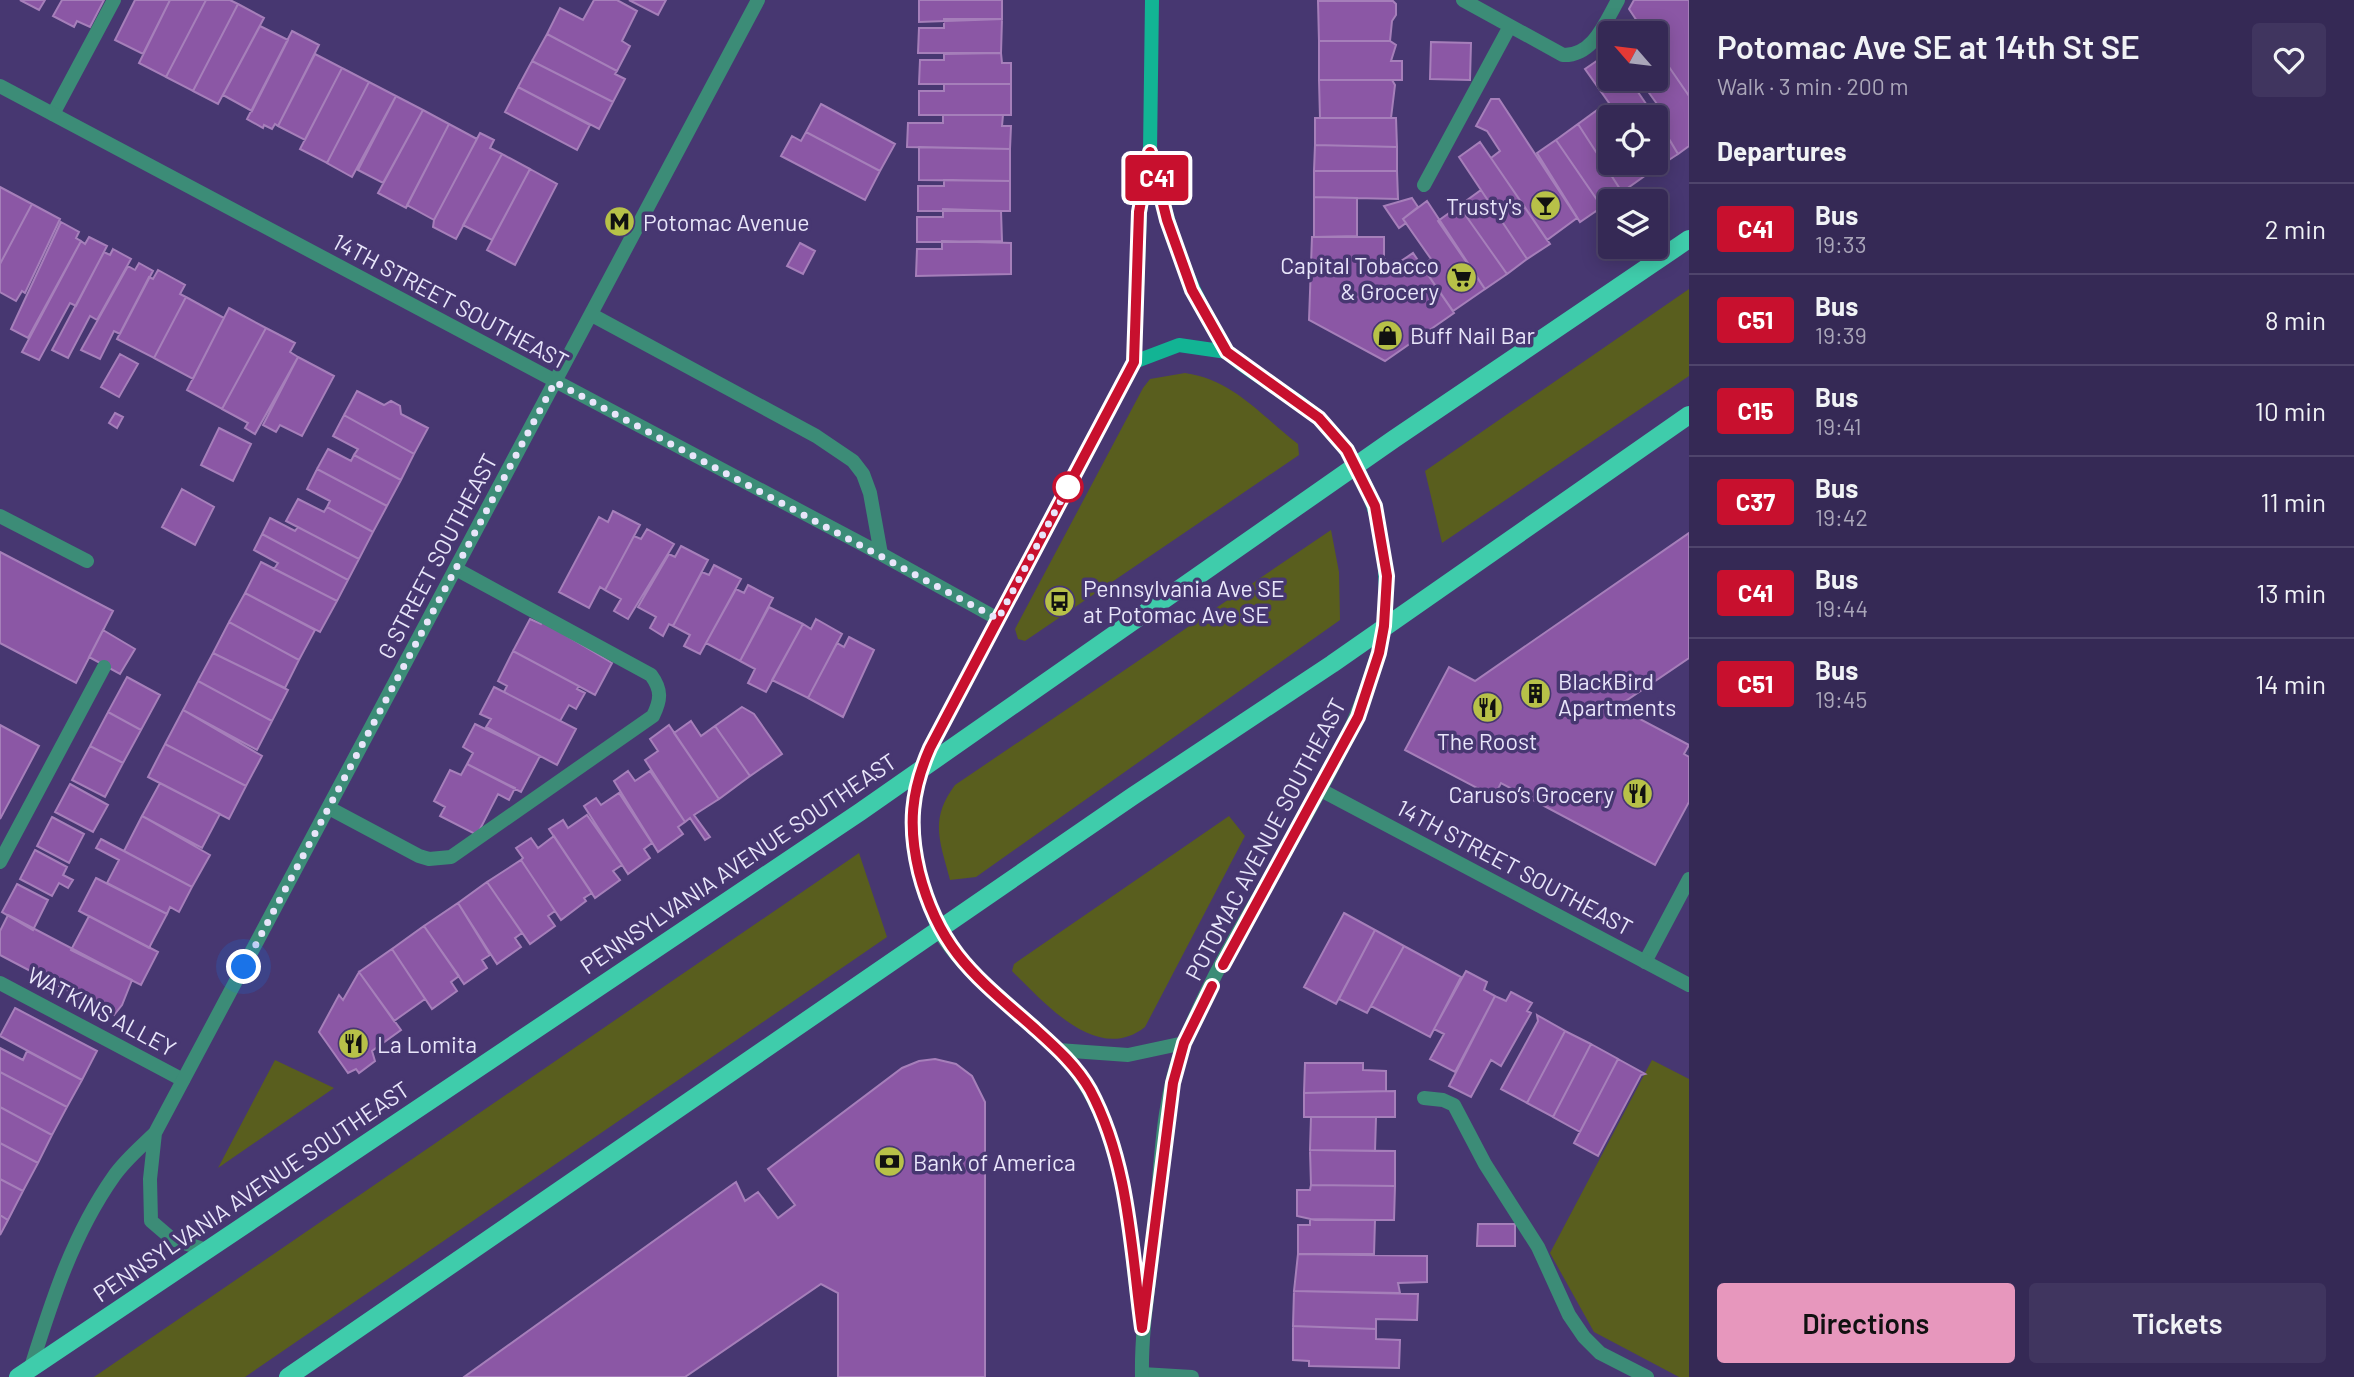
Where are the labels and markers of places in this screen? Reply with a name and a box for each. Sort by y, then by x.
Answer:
bar icon: Trusty's [1528,189,1562,223]
place label: Trusty's [1446,192,1522,220]
metro station icon: Potomac Avenue [603,205,637,239]
place label: Potomac Avenue [643,208,810,236]
place label: Capital Tobacco & Grocery [1280,251,1439,305]
supermarket icon: Capital Tobacco & Grocery [1445,261,1479,295]
shop icon: Buff Nail Bar [1370,318,1404,352]
place label: Buff Nail Bar [1410,321,1535,349]
unlabelled marker [1053,472,1083,502]
place label: Pennsylvania Ave SE at Potomac Ave SE [1083,574,1285,628]
bus stop icon: Pennsylvania Ave SE at Potomac Ave SE [1043,584,1077,618]
place label: BlackBird Apartments [1558,667,1676,721]
building icon: BlackBird Apartments [1518,677,1552,711]
restaurant icon: The Roost [1470,690,1504,724]
place label: The Roost [1437,727,1537,755]
restaurant icon: Caruso’s Grocery [1620,777,1654,811]
place label: Caruso’s Grocery [1448,780,1614,808]
restaurant icon: La Lomita [337,1027,371,1061]
place label: La Lomita [377,1030,477,1058]
bank icon: Bank of America [873,1145,907,1179]
place label: Bank of America [913,1148,1076,1176]

